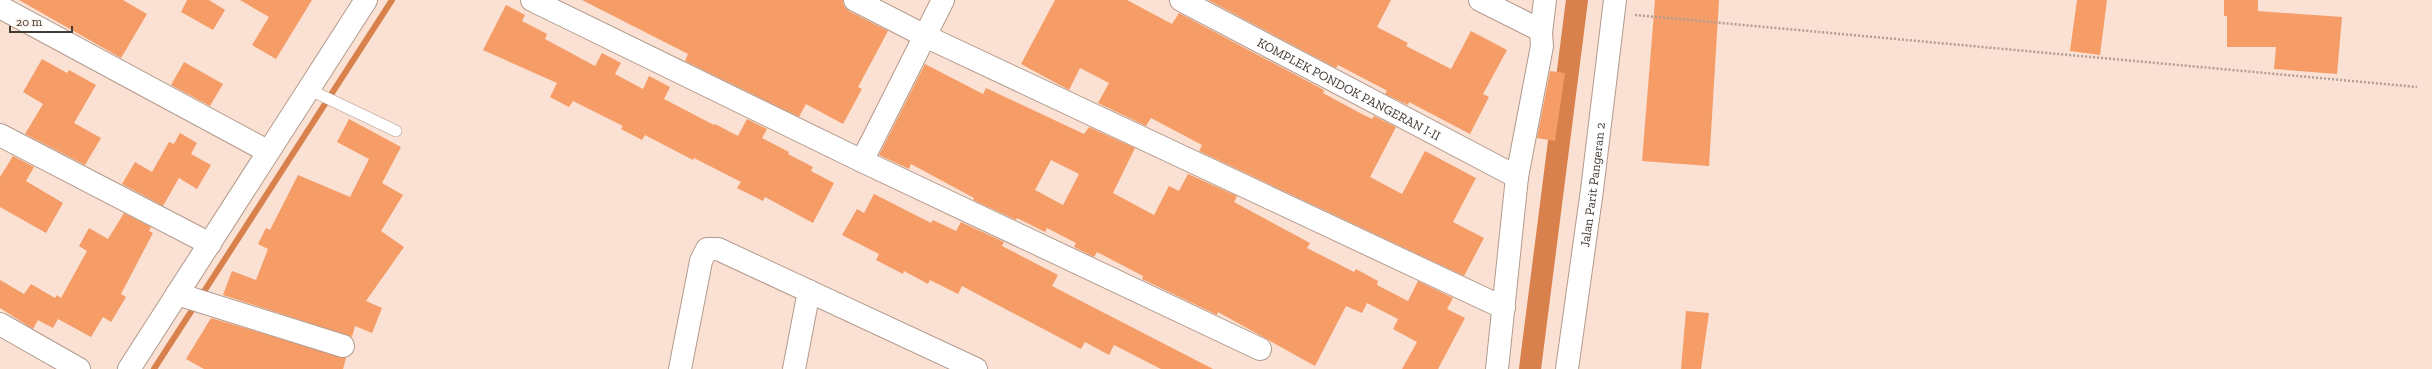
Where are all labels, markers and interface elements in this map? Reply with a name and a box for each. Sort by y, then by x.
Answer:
scale bar [10,8,72,34]
text: 20 m [16,15,43,29]
street label: KOMPLEK PONDOK PANGERAN I-II [1255,34,1443,143]
street label: Jalan Parit Pangeran 2 [1577,121,1608,248]

